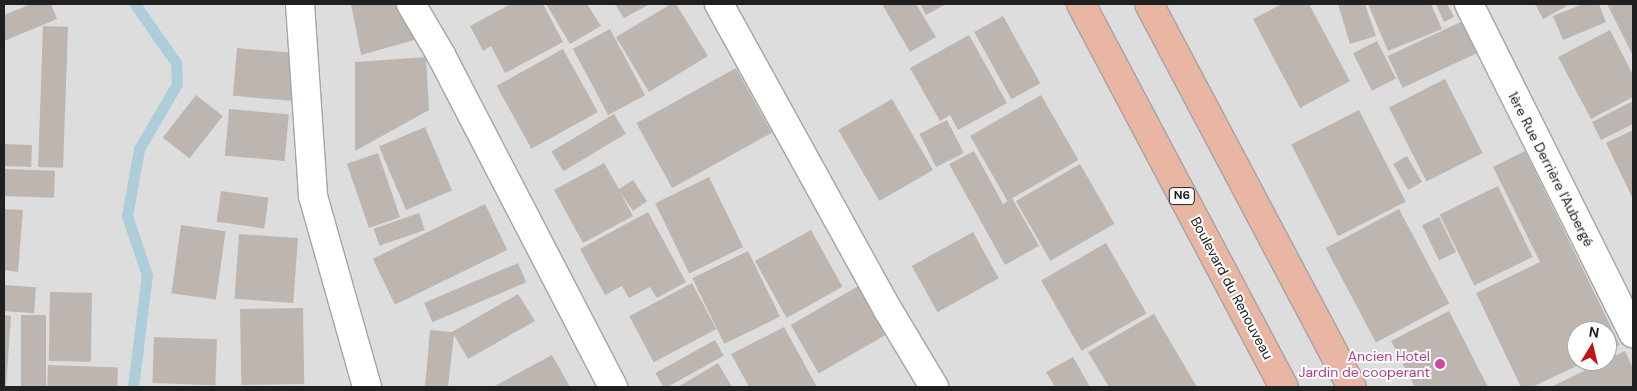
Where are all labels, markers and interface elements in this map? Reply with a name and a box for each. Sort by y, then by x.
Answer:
street label: 1ère Rue Derrière l'Aubergé [1505,89,1597,249]
road number: N6 [1168,187,1196,206]
street label: Boulevard du Renouveau [1187,214,1277,362]
north arrow [1567,321,1617,371]
text: N [1588,322,1601,342]
place label: Ancien Hotel Jardin de cooperant [1298,348,1430,381]
marker: Ancien Hotel Jardin de cooperant [1434,358,1446,370]

